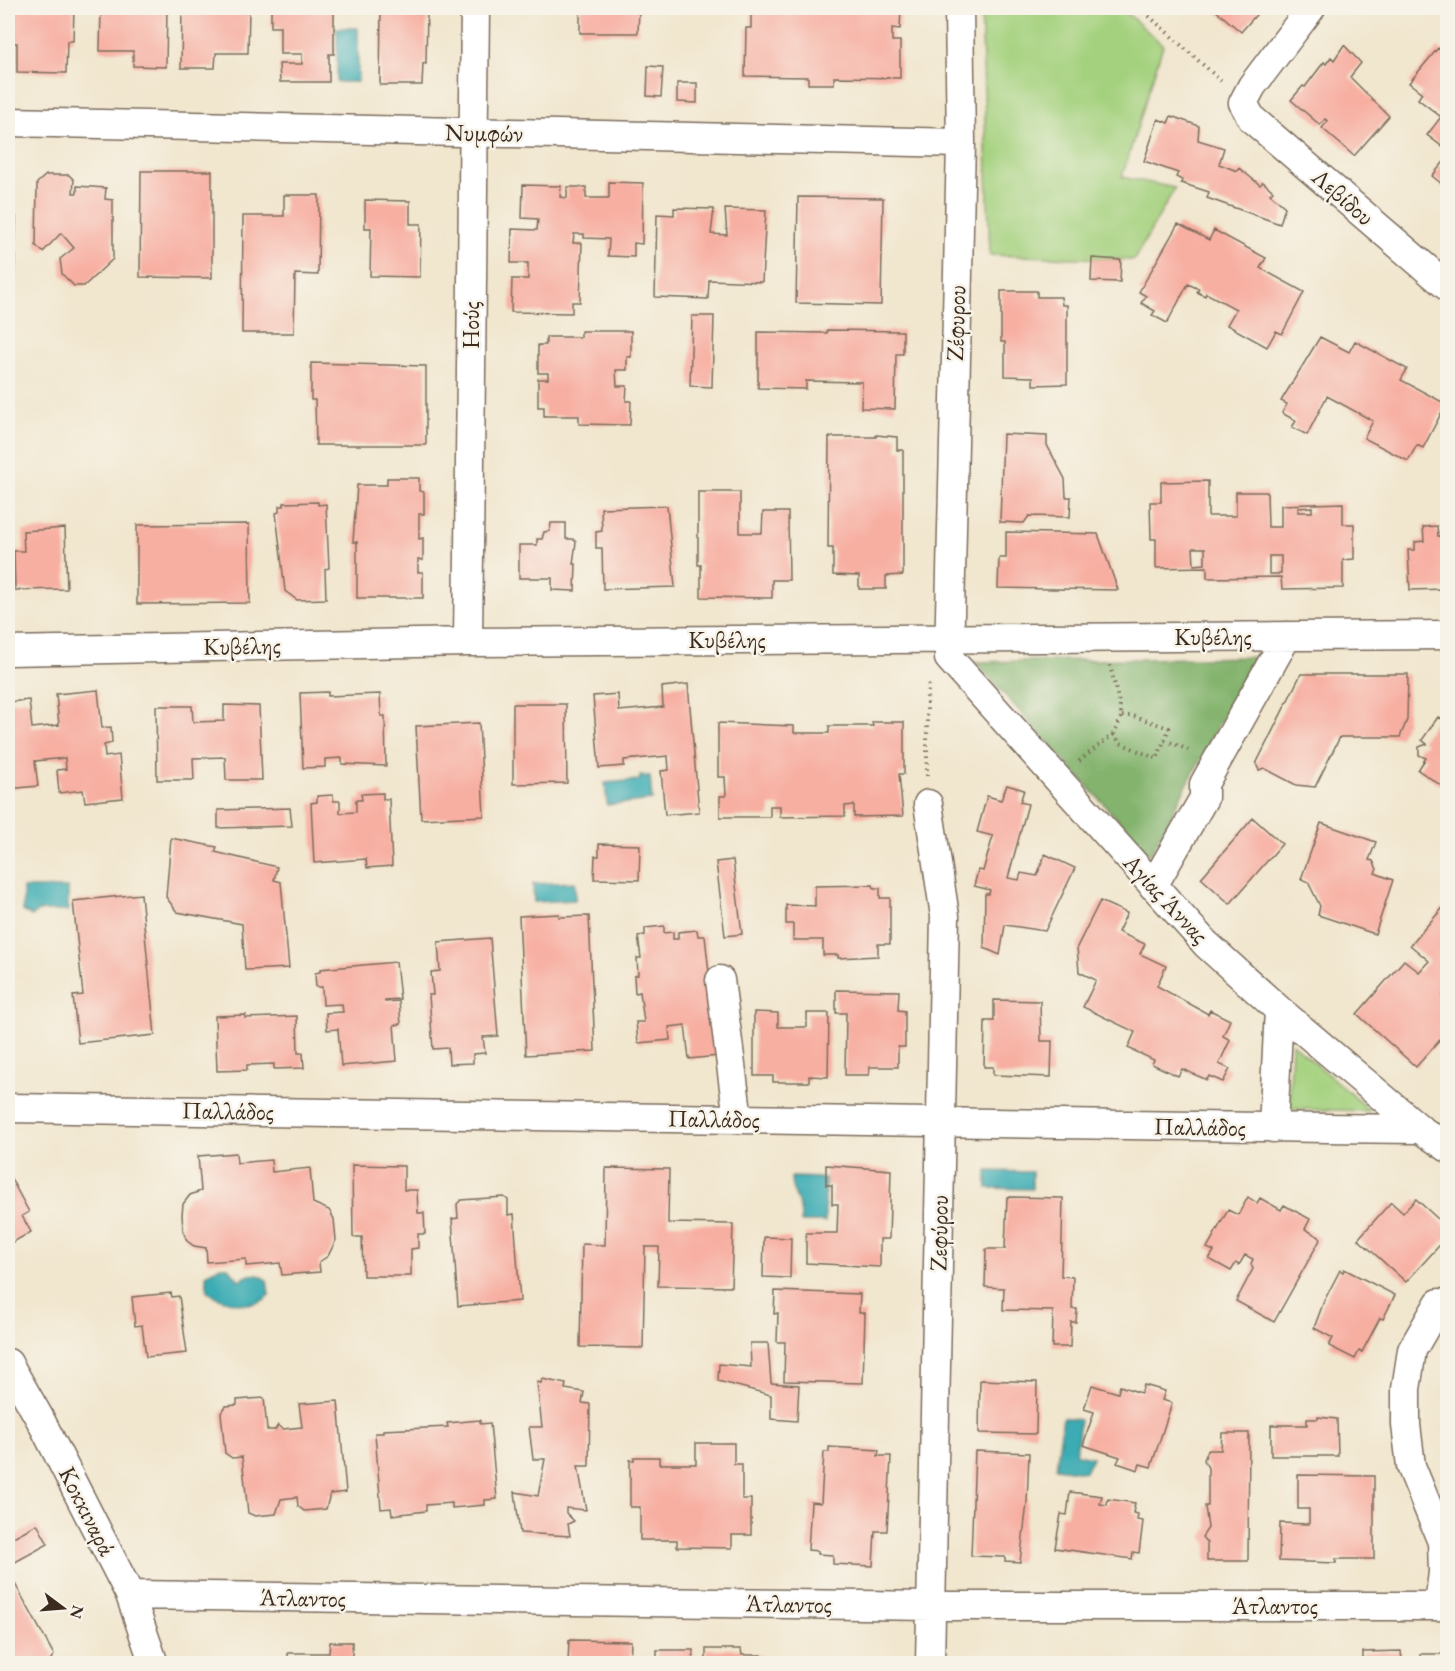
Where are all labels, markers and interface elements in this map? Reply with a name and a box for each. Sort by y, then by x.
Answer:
street label: Νυμφών [445,116,523,149]
street label: Λεβίδου [1305,160,1381,232]
street label: Ζέφυρου [939,284,972,362]
street label: Ηούς [455,301,486,349]
street label: Κυβέλης [1174,621,1252,652]
street label: Κυβέλης [688,624,766,655]
street label: Κυβέλης [203,629,281,662]
street label: Αγίας Άννας [1116,846,1216,950]
street label: Παλλάδος [182,1094,274,1127]
street label: Παλλάδος [668,1102,760,1135]
street label: Παλλάδος [1154,1110,1246,1143]
street label: Ζεφύρου [922,1195,955,1271]
street label: Κοκκιναρά [52,1461,123,1561]
north arrow [33,1578,93,1638]
street label: Άτλαντος [259,1581,346,1614]
street label: Άτλαντος [745,1587,832,1620]
street label: Άτλαντος [1231,1590,1318,1621]
text: N [65,1603,89,1621]

